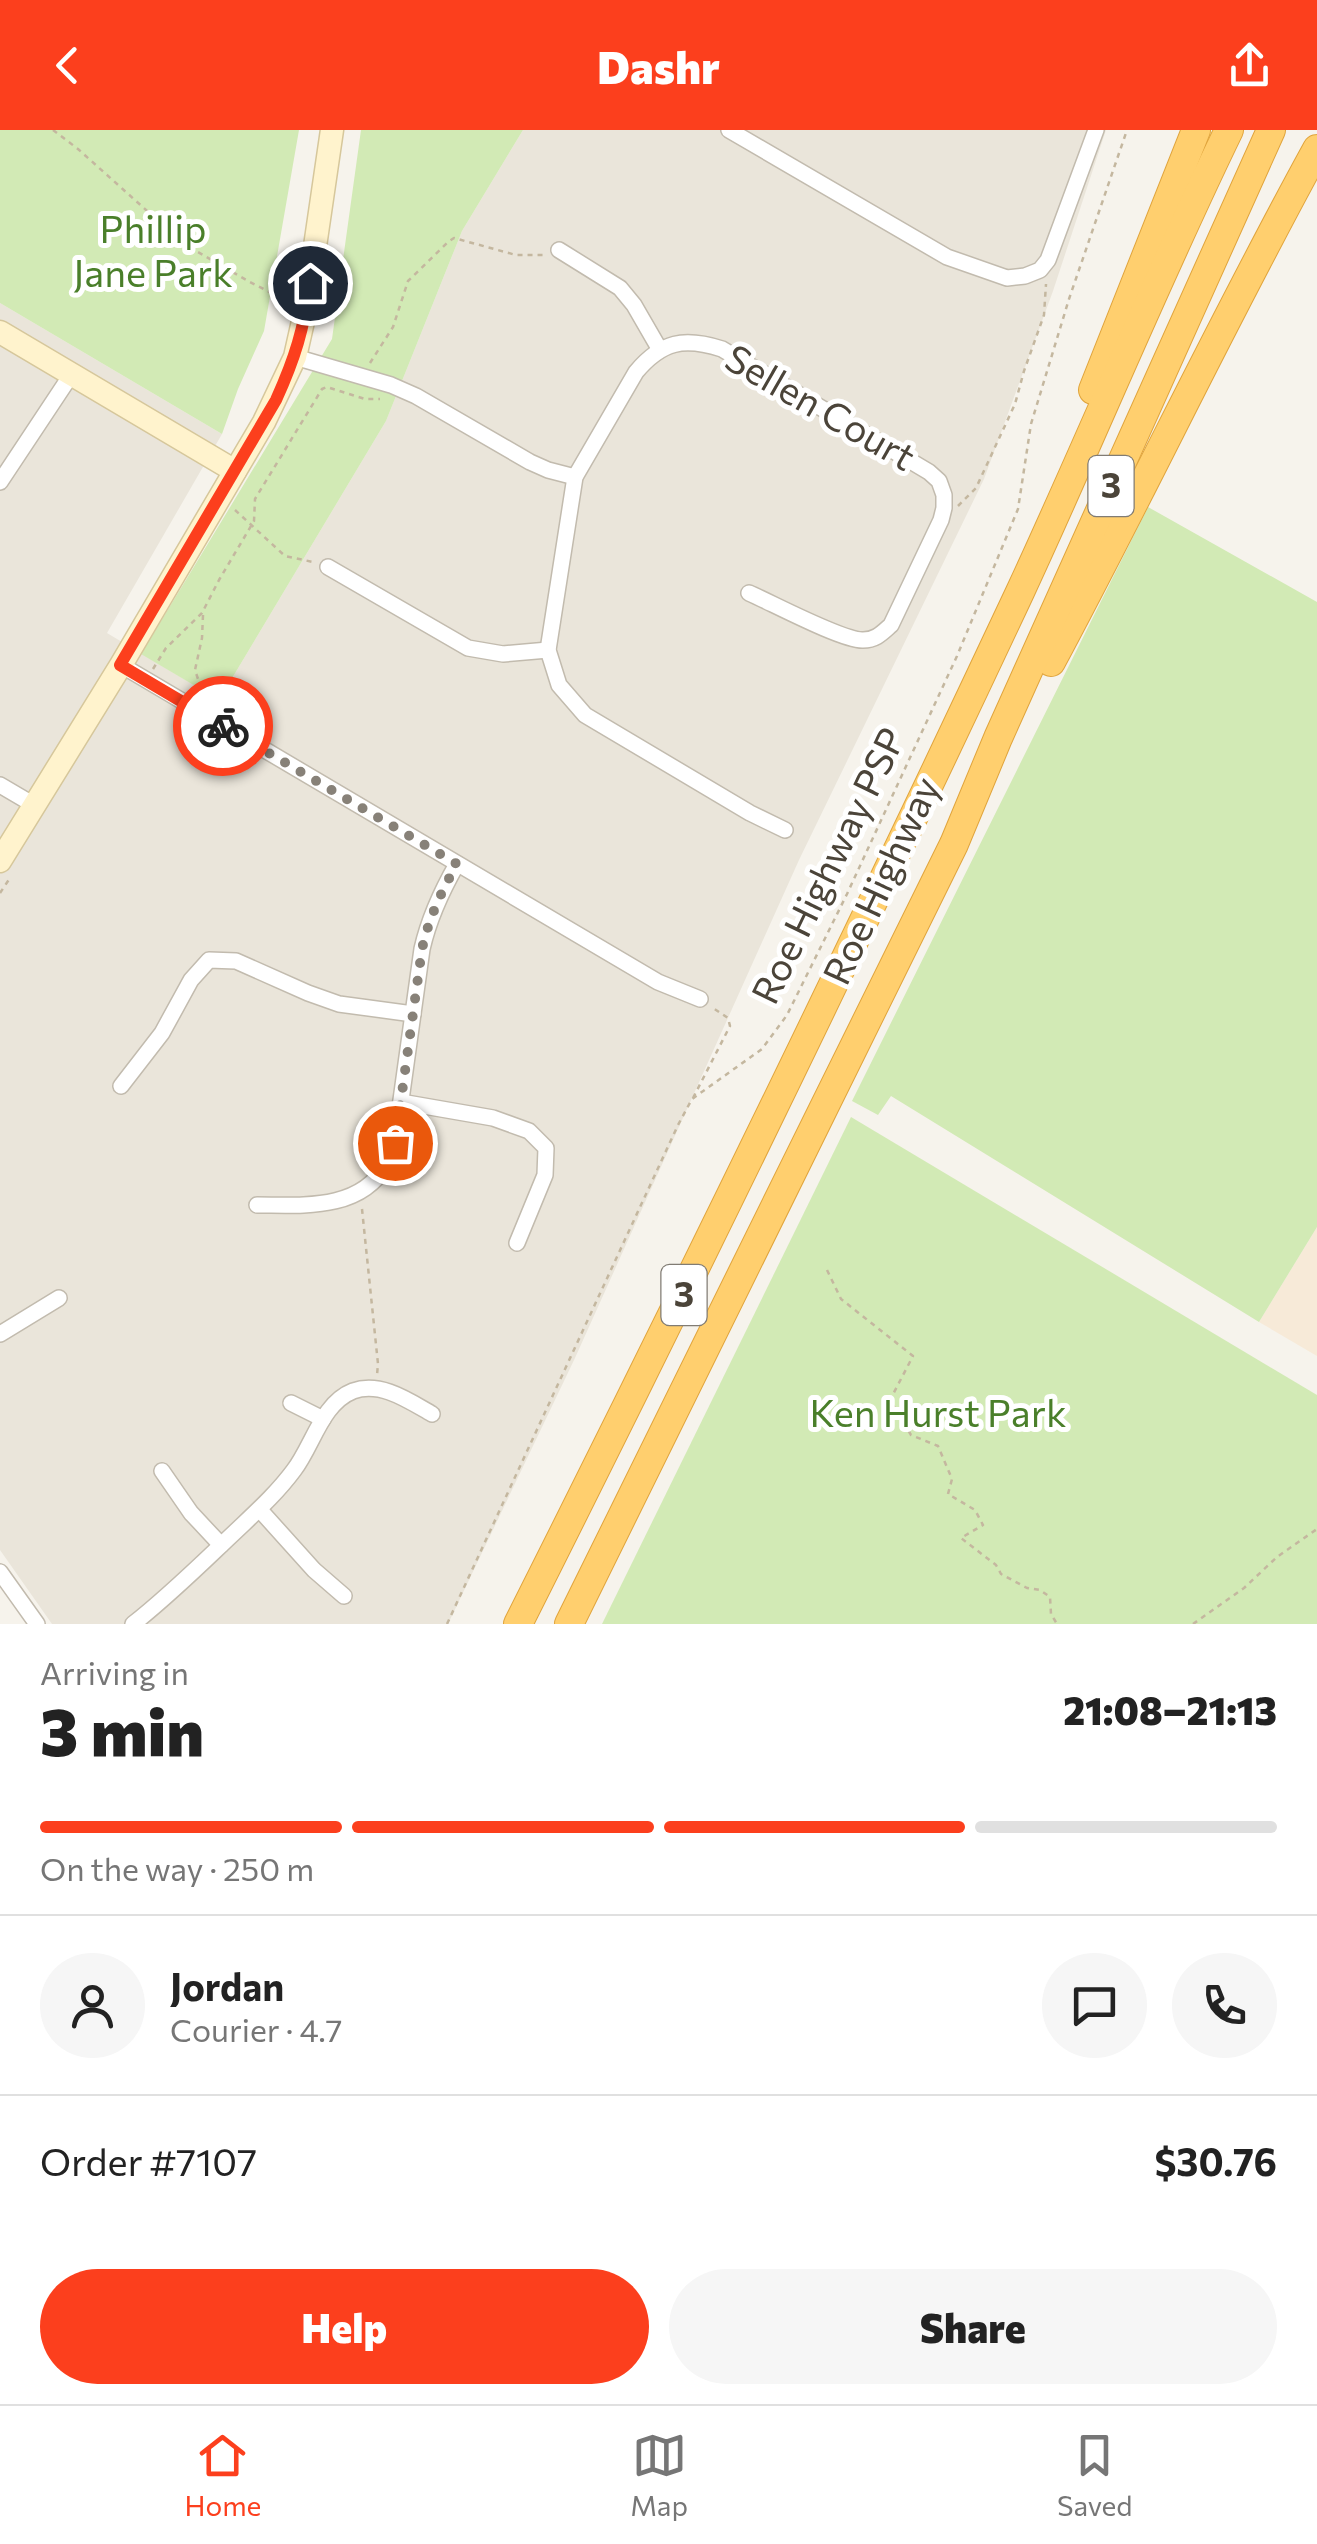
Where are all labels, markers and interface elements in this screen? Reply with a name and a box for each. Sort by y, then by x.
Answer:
icon: back [40,38,95,93]
text: Dashr [597,38,720,93]
icon: share [1222,38,1277,93]
park label: Phillip Jane Park [73,204,233,295]
pin [268,241,353,326]
icon: home [283,256,338,311]
street label: Sellen Court [718,333,925,479]
road number: 3 [1088,456,1134,516]
courier [173,676,273,776]
icon: bike [196,699,251,754]
street label: Roe Highway PSP [743,721,915,1011]
street label: Roe Highway [814,770,950,992]
pin [353,1101,438,1186]
icon: bag [368,1116,423,1171]
road number: 3 [662,1265,706,1325]
park label: Ken Hurst Park [809,1388,1067,1435]
text: Arriving in [40,1652,189,1692]
text: 21:08–21:13 [1063,1686,1277,1733]
text: 3 min [40,1690,204,1769]
text: On the way · 250 m [40,1848,314,1888]
button: person [40,1953,145,2058]
button: chat [1042,1953,1147,2058]
button: phone [1172,1953,1277,2058]
text: Jordan [170,1962,284,2009]
text: Courier · 4.7 [170,2009,343,2049]
text: Order #7107 [40,2137,257,2184]
text: $30.76 [1155,2137,1277,2184]
button: Help [40,2269,649,2384]
button: Share [669,2269,1277,2384]
tab: Home [184,2428,261,2522]
tab: Map [630,2428,688,2522]
tab: Saved [1057,2428,1133,2522]

